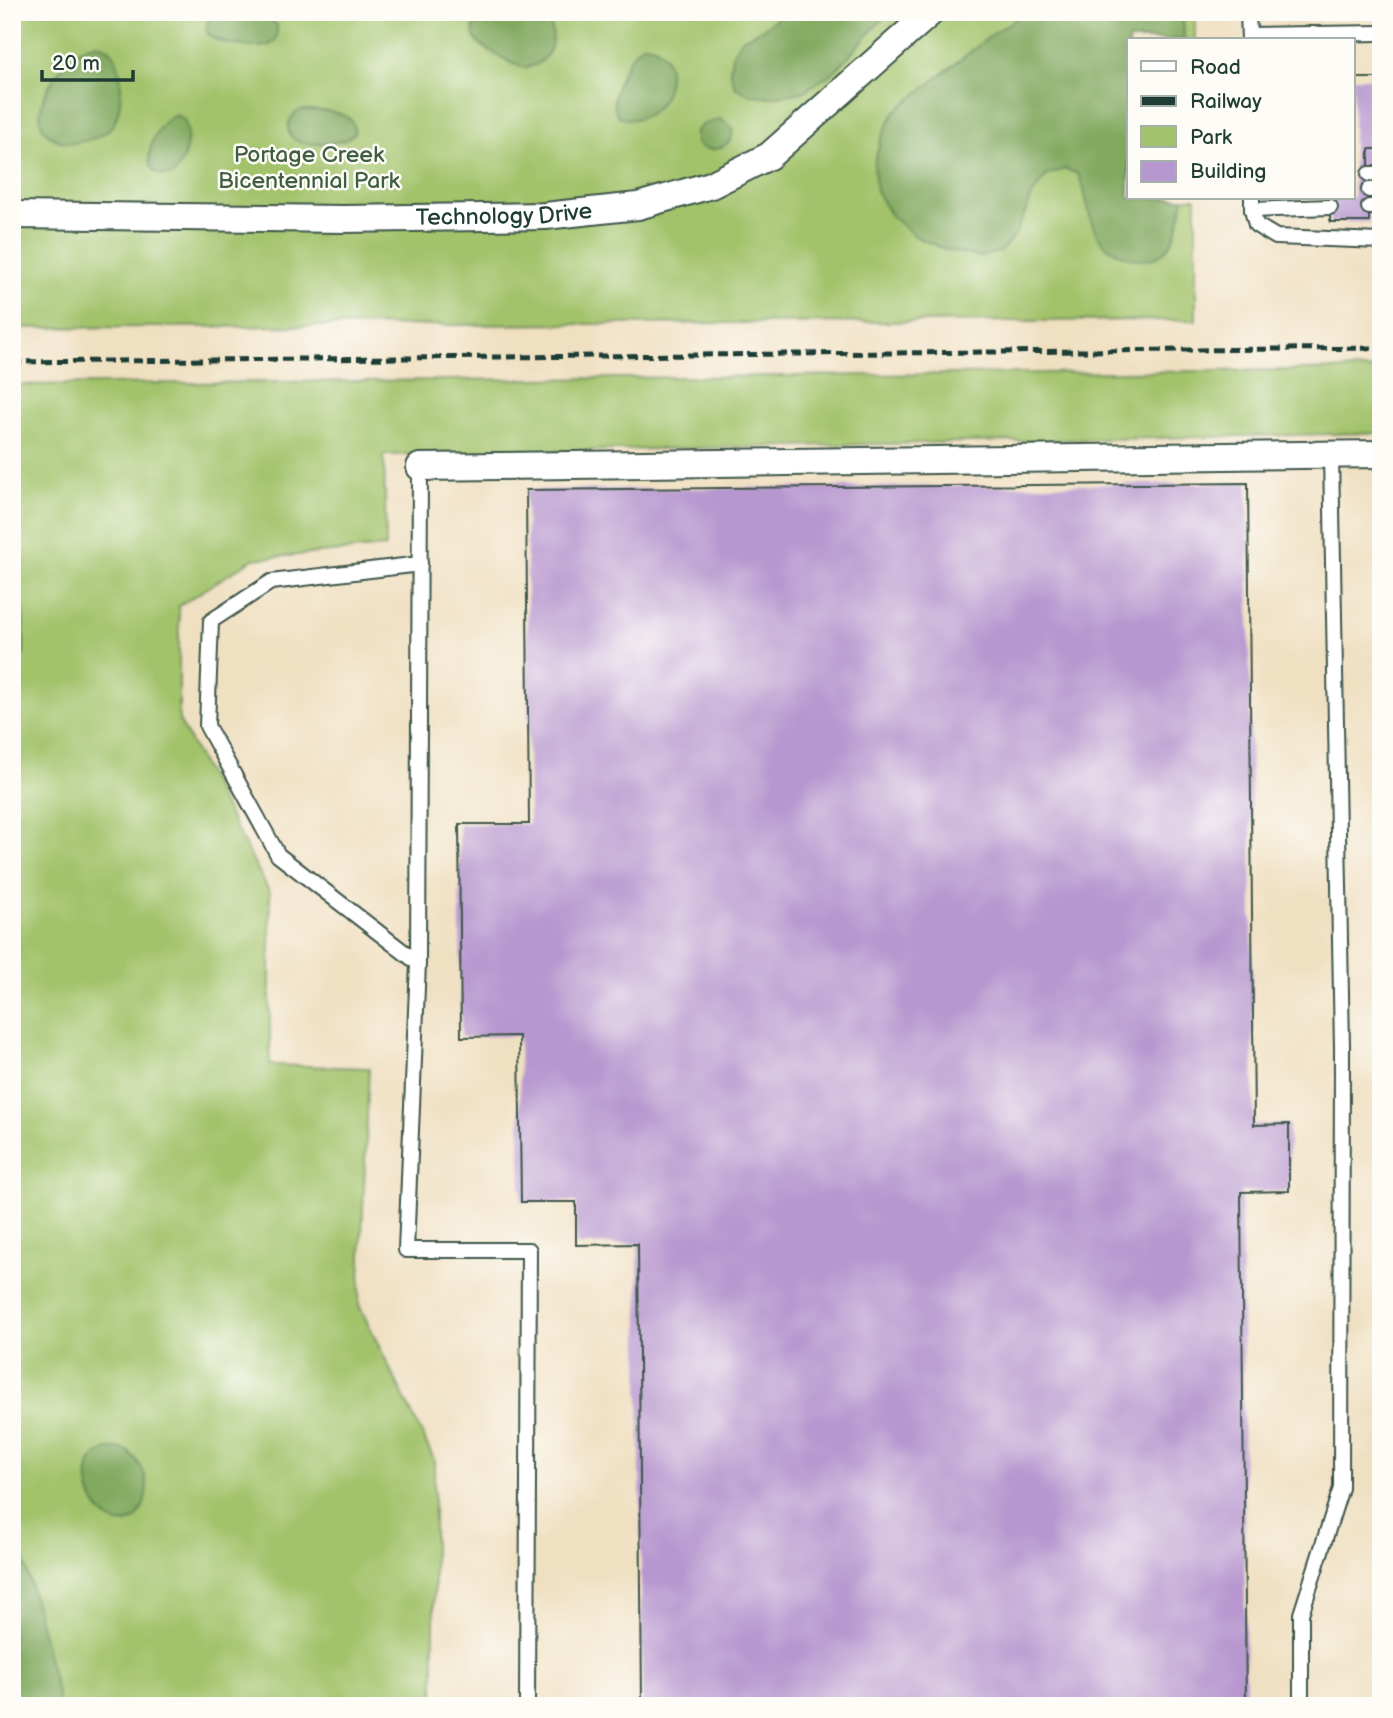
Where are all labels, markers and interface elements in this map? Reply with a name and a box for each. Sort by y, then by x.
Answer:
scale bar [42,38,133,82]
legend [1127,38,1354,200]
text: 20 m [52,51,100,76]
text: Road [1190,55,1241,80]
text: Railway [1190,89,1262,114]
text: Park [1190,125,1233,150]
park label: Portage Creek Bicentennial Park [218,141,401,195]
text: Building [1190,159,1266,184]
street label: Technology Drive [415,197,594,232]

